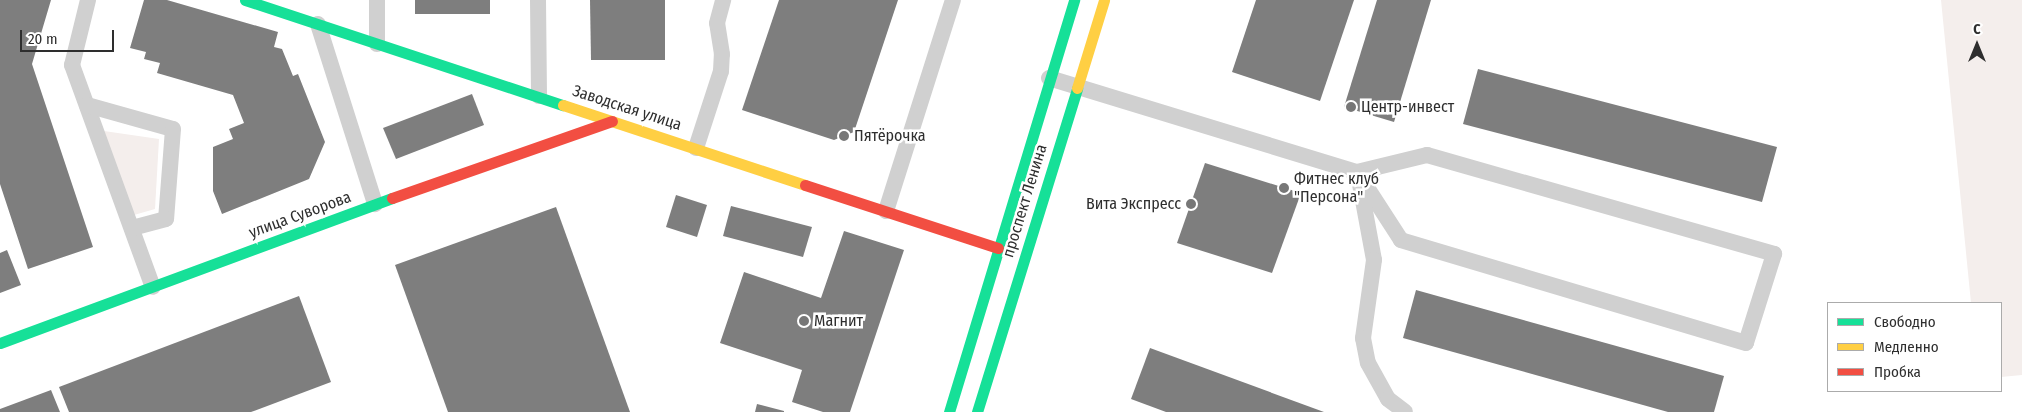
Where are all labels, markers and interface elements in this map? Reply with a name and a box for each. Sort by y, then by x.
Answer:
scale bar [22,20,116,52]
north arrow [1952,20,2002,70]
text: С [1973,21,1981,38]
text: 20 m [28,30,58,48]
street label: Заводская улица [570,81,684,135]
place label: Центр-инвест [1361,97,1454,117]
marker: Центр-инвест [1345,101,1357,113]
place label: Пятёрочка [854,126,926,146]
marker: Пятёрочка [838,130,850,142]
street label: проспект Ленина [999,142,1051,260]
place label: Фитнес клуб "Персона" [1294,169,1379,207]
marker: Фитнес клуб "Персона" [1278,182,1290,194]
street label: улица Суворова [246,188,354,242]
place label: Вита Экспресс [1086,194,1181,214]
marker: Вита Экспресс [1185,198,1197,210]
legend [1827,302,2002,392]
place label: Магнит [814,311,863,331]
text: Свободно [1874,313,1936,331]
marker: Магнит [798,315,810,327]
text: Медленно [1874,338,1939,356]
text: Пробка [1874,363,1921,381]

